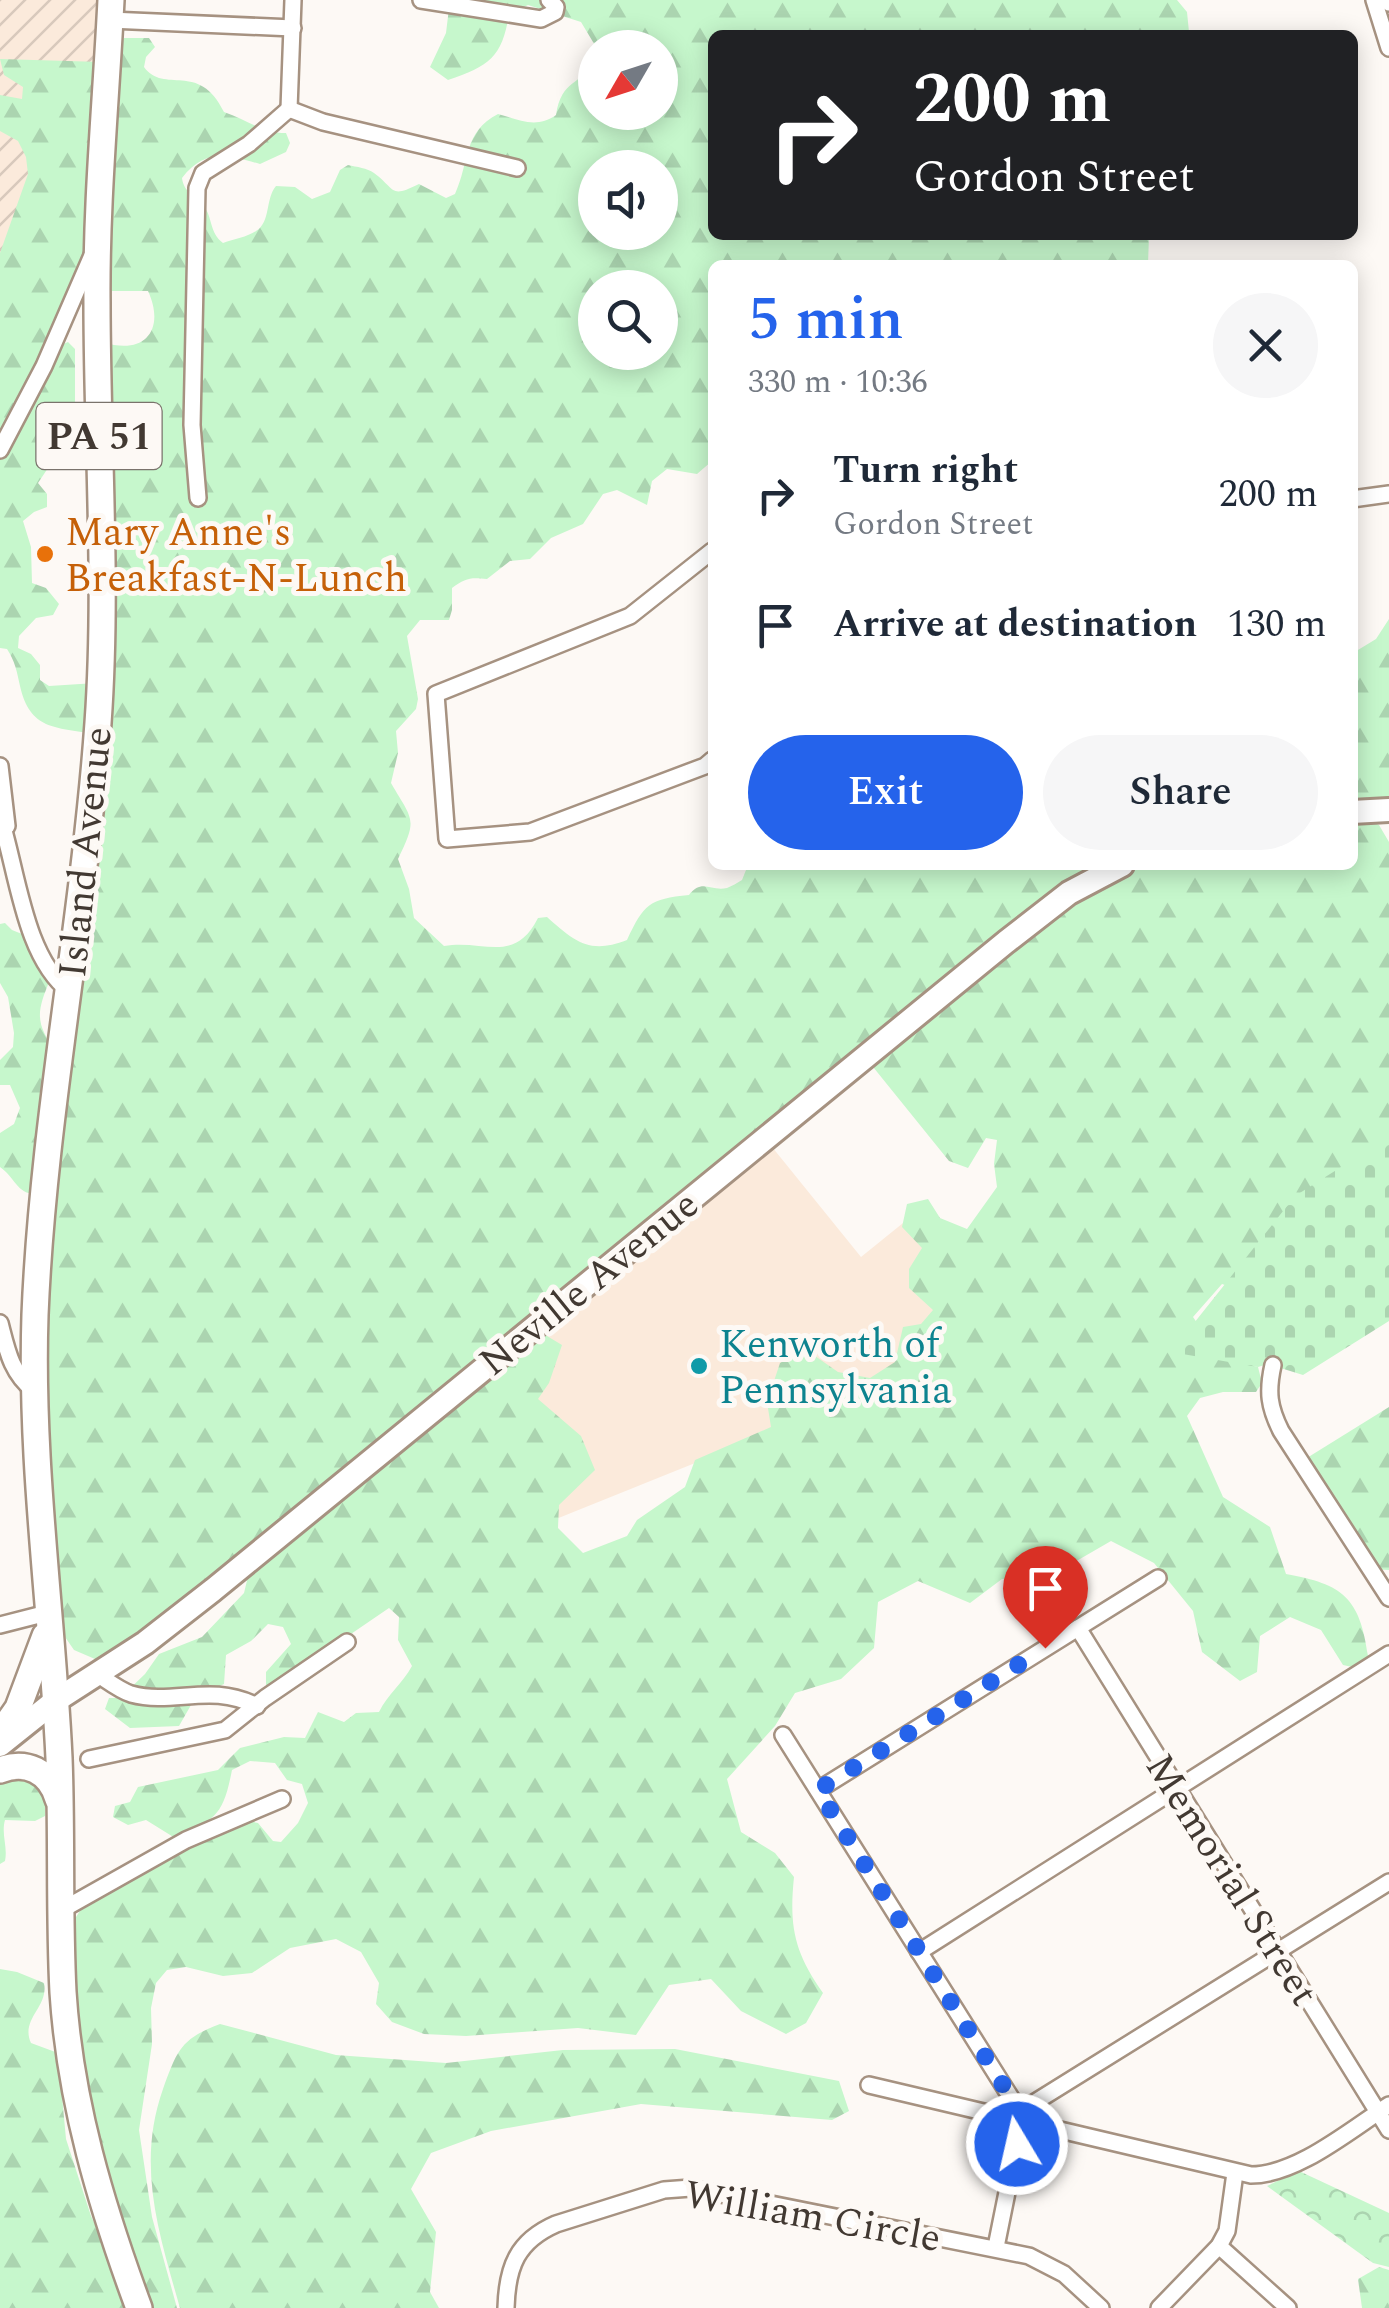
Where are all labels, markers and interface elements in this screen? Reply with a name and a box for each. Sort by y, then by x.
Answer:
north arrow [578,30,678,130]
map controls [578,30,678,370]
text: 200 m [913,47,1111,153]
icon: right [748,70,878,200]
text: Gordon Street [913,143,1195,212]
button: sound [578,150,678,250]
button: search [578,270,678,370]
text: 5 min [748,274,904,366]
button: close [1213,293,1318,398]
text: 330 m · 10:36 [748,358,928,407]
road number: PA 51 [36,403,162,469]
text: Turn right [833,442,1018,500]
text: 200 m [1219,466,1318,524]
icon: right [748,468,803,523]
text: Gordon Street [833,500,1033,549]
place label: Mary Anne's Breakfast-N-Lunch [65,503,407,610]
marker: Mary Anne's Breakfast-N-Lunch [34,543,56,565]
text: Arrive at destination [833,596,1197,654]
text: 130 m [1227,596,1326,654]
icon: arrive [748,598,803,653]
street label: Island Avenue [43,724,130,981]
button: Exit [748,735,1023,850]
button: Share [1043,735,1318,850]
street label: Neville Avenue [466,1176,713,1392]
place label: Kenworth of Pennsylvania [719,1315,952,1422]
marker: Kenworth of Pennsylvania [688,1355,710,1377]
pin [1003,1546,1088,1649]
icon: arrive [1018,1561,1073,1616]
street label: Memorial Street [1129,1742,1333,2019]
position arrow [965,2092,1069,2196]
street label: William Circle [680,2165,945,2270]

